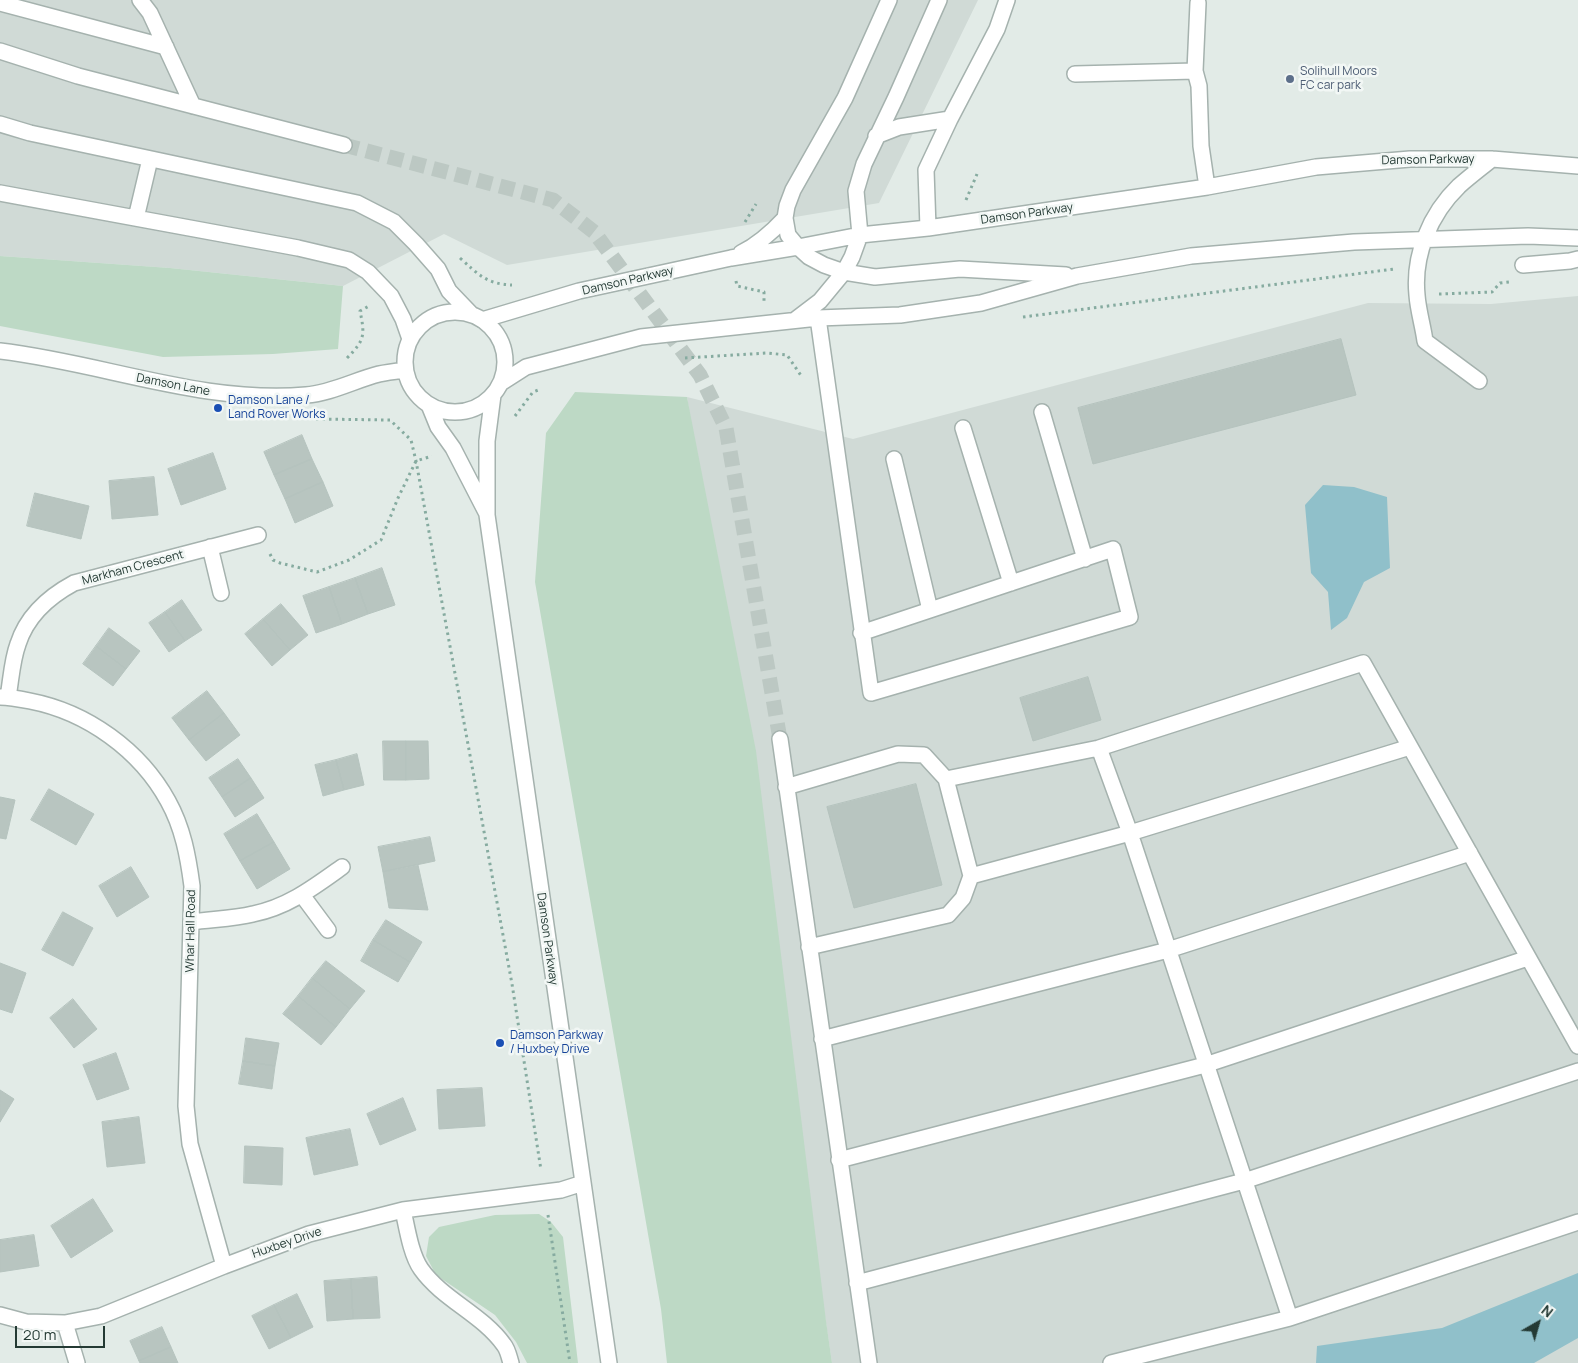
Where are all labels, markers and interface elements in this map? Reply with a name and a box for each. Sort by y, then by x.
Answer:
place label: Solihull Moors FC car park [1300,65,1377,93]
marker: Solihull Moors FC car park [1284,73,1296,85]
street label: Damson Parkway [1381,152,1475,168]
street label: Damson Parkway [980,200,1074,228]
street label: Damson Parkway [581,263,675,299]
street label: Damson Lane [135,371,211,399]
place label: Damson Lane / Land Rover Works [228,394,325,422]
marker: Damson Lane / Land Rover Works [212,402,224,414]
street label: Markham Crescent [81,547,185,589]
street label: Whar Hall Road [183,889,199,973]
street label: Damson Parkway [533,892,561,986]
place label: Damson Parkway / Huxbey Drive [510,1029,603,1057]
marker: Damson Parkway / Huxbey Drive [494,1037,506,1049]
street label: Huxbey Drive [250,1224,324,1262]
north arrow [1513,1298,1563,1348]
text: N [1538,1300,1557,1321]
scale bar [18,1316,108,1348]
text: 20 m [23,1324,56,1345]

